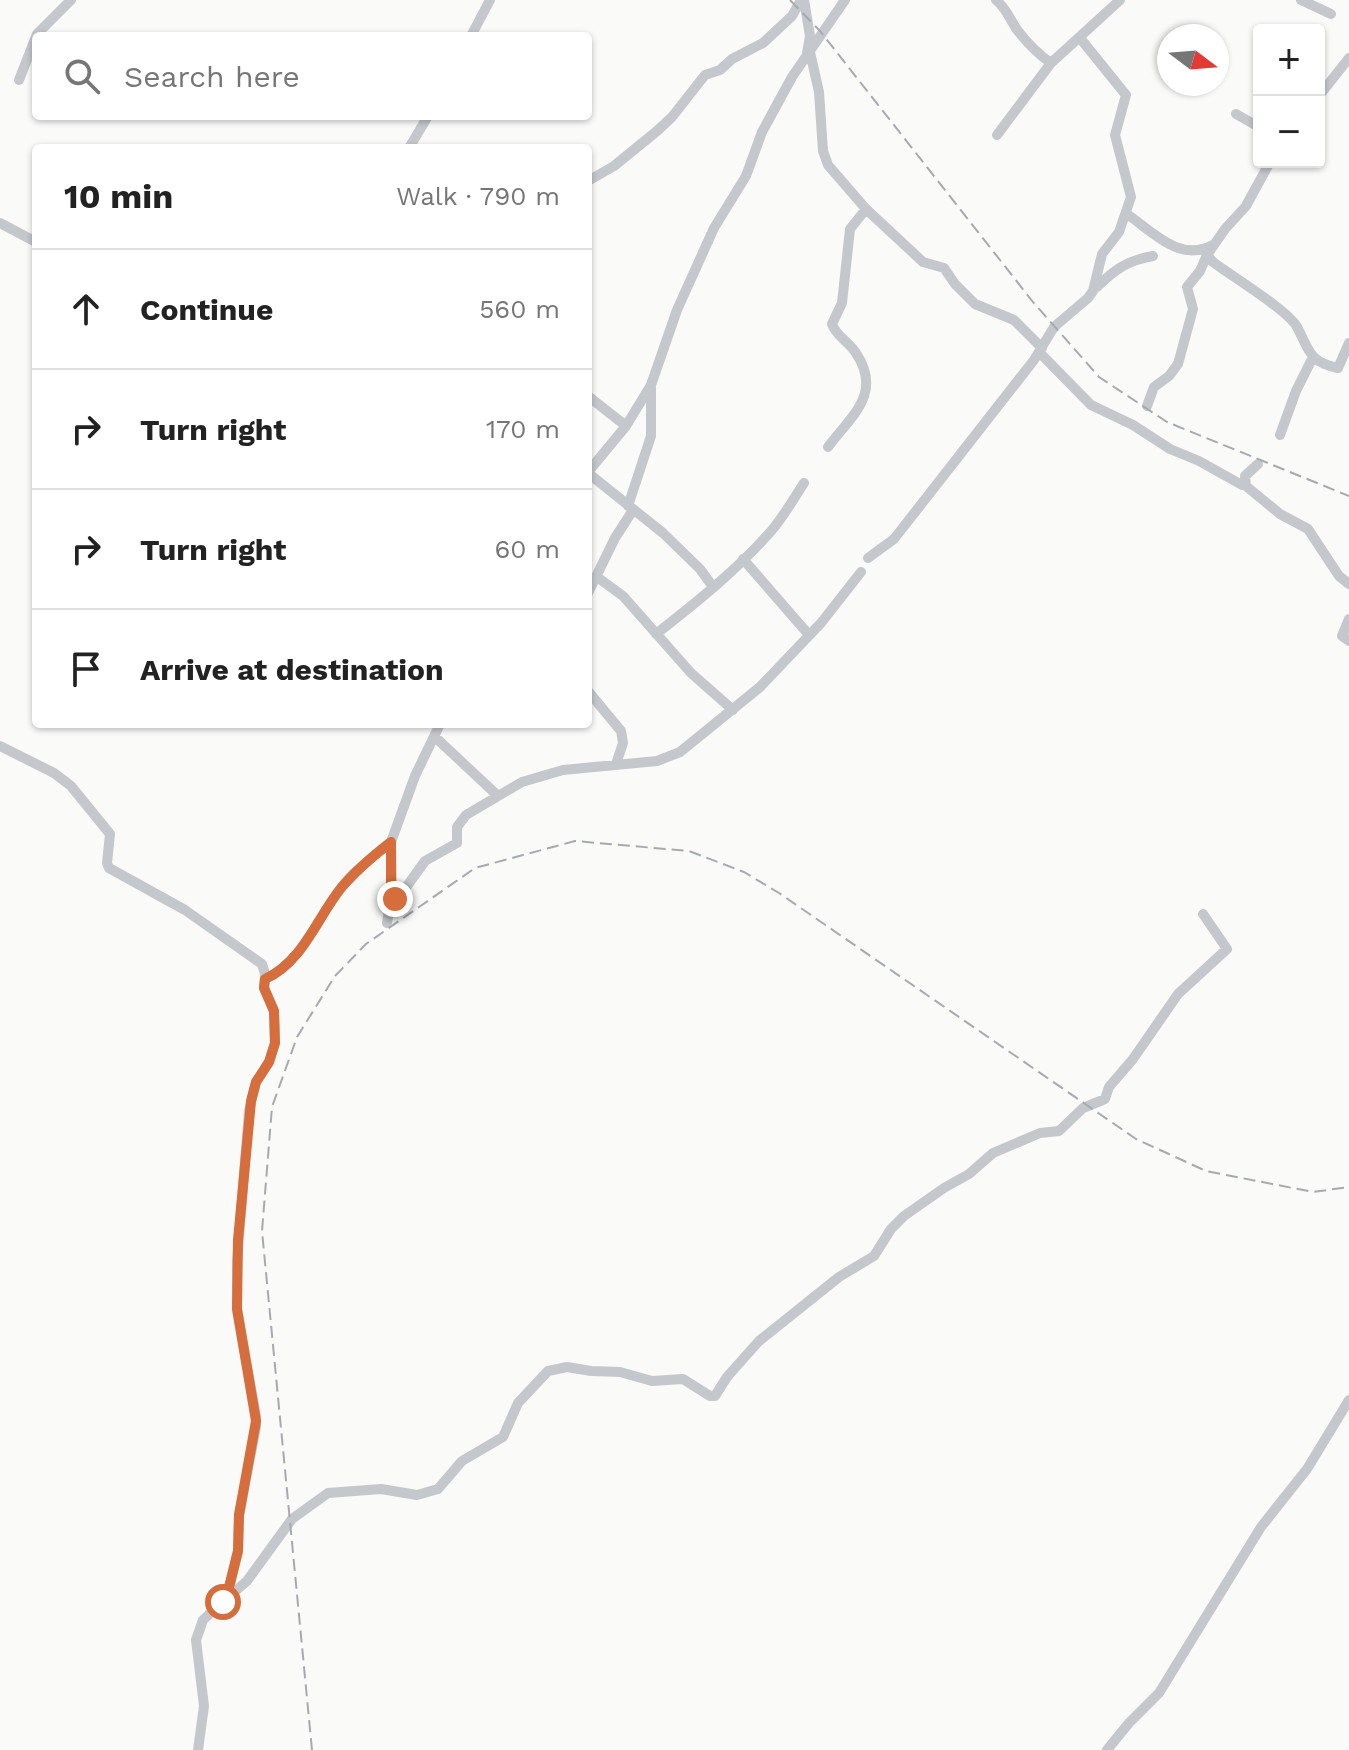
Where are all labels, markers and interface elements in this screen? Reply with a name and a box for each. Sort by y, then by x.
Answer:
north arrow [1157,24,1229,96]
map controls [1253,24,1325,168]
button: + [1253,24,1325,96]
search box [32,32,592,120]
icon: search [60,54,104,98]
text: Search here [124,59,300,94]
button: − [1253,96,1325,168]
text: 10 min [64,176,173,216]
text: Walk · 790 m [396,181,560,211]
icon: ahead [64,287,108,331]
text: Continue [140,292,273,327]
text: 560 m [479,294,560,324]
icon: right [64,407,108,451]
text: Turn right [140,412,286,447]
text: 170 m [486,414,560,444]
icon: right [64,527,108,571]
text: Turn right [140,532,286,567]
text: 60 m [494,534,560,564]
icon: arrive [64,647,108,691]
text: Arrive at destination [140,652,444,687]
route end [377,881,413,917]
route start [205,1584,241,1620]

